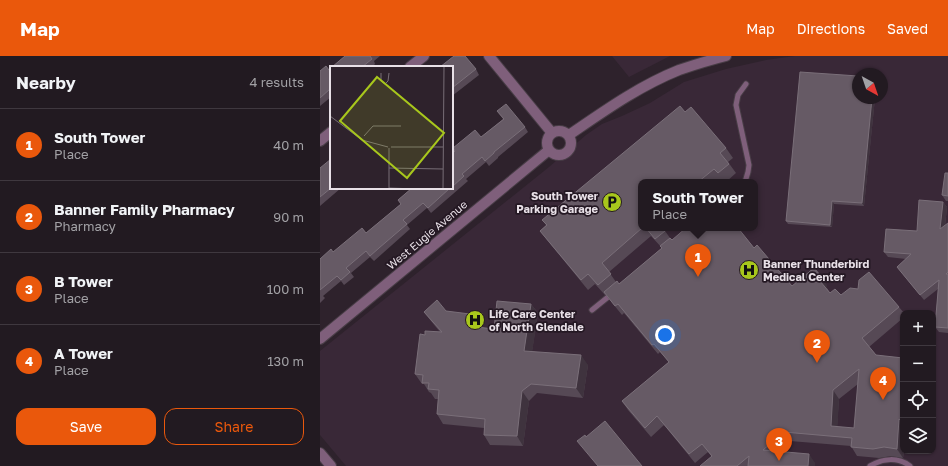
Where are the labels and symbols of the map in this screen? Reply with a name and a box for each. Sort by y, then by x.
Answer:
inset map [330,66,453,189]
north arrow [852,68,888,104]
place label: South Tower Parking Garage [516,189,599,215]
parking icon: South Tower Parking Garage [601,191,623,213]
street label: West Eugie Avenue [384,197,469,272]
pin: 1 [685,244,711,277]
place label: Banner Thunderbird Medical Center [763,257,869,283]
hospital icon: Banner Thunderbird Medical Center [738,259,760,281]
place label: Life Care Center of North Glendale [489,307,584,333]
hospital icon: Life Care Center of North Glendale [464,309,486,331]
your location [655,325,675,345]
pin: 2 [804,330,830,363]
pin: 4 [870,367,896,400]
pin: 3 [766,428,792,461]

